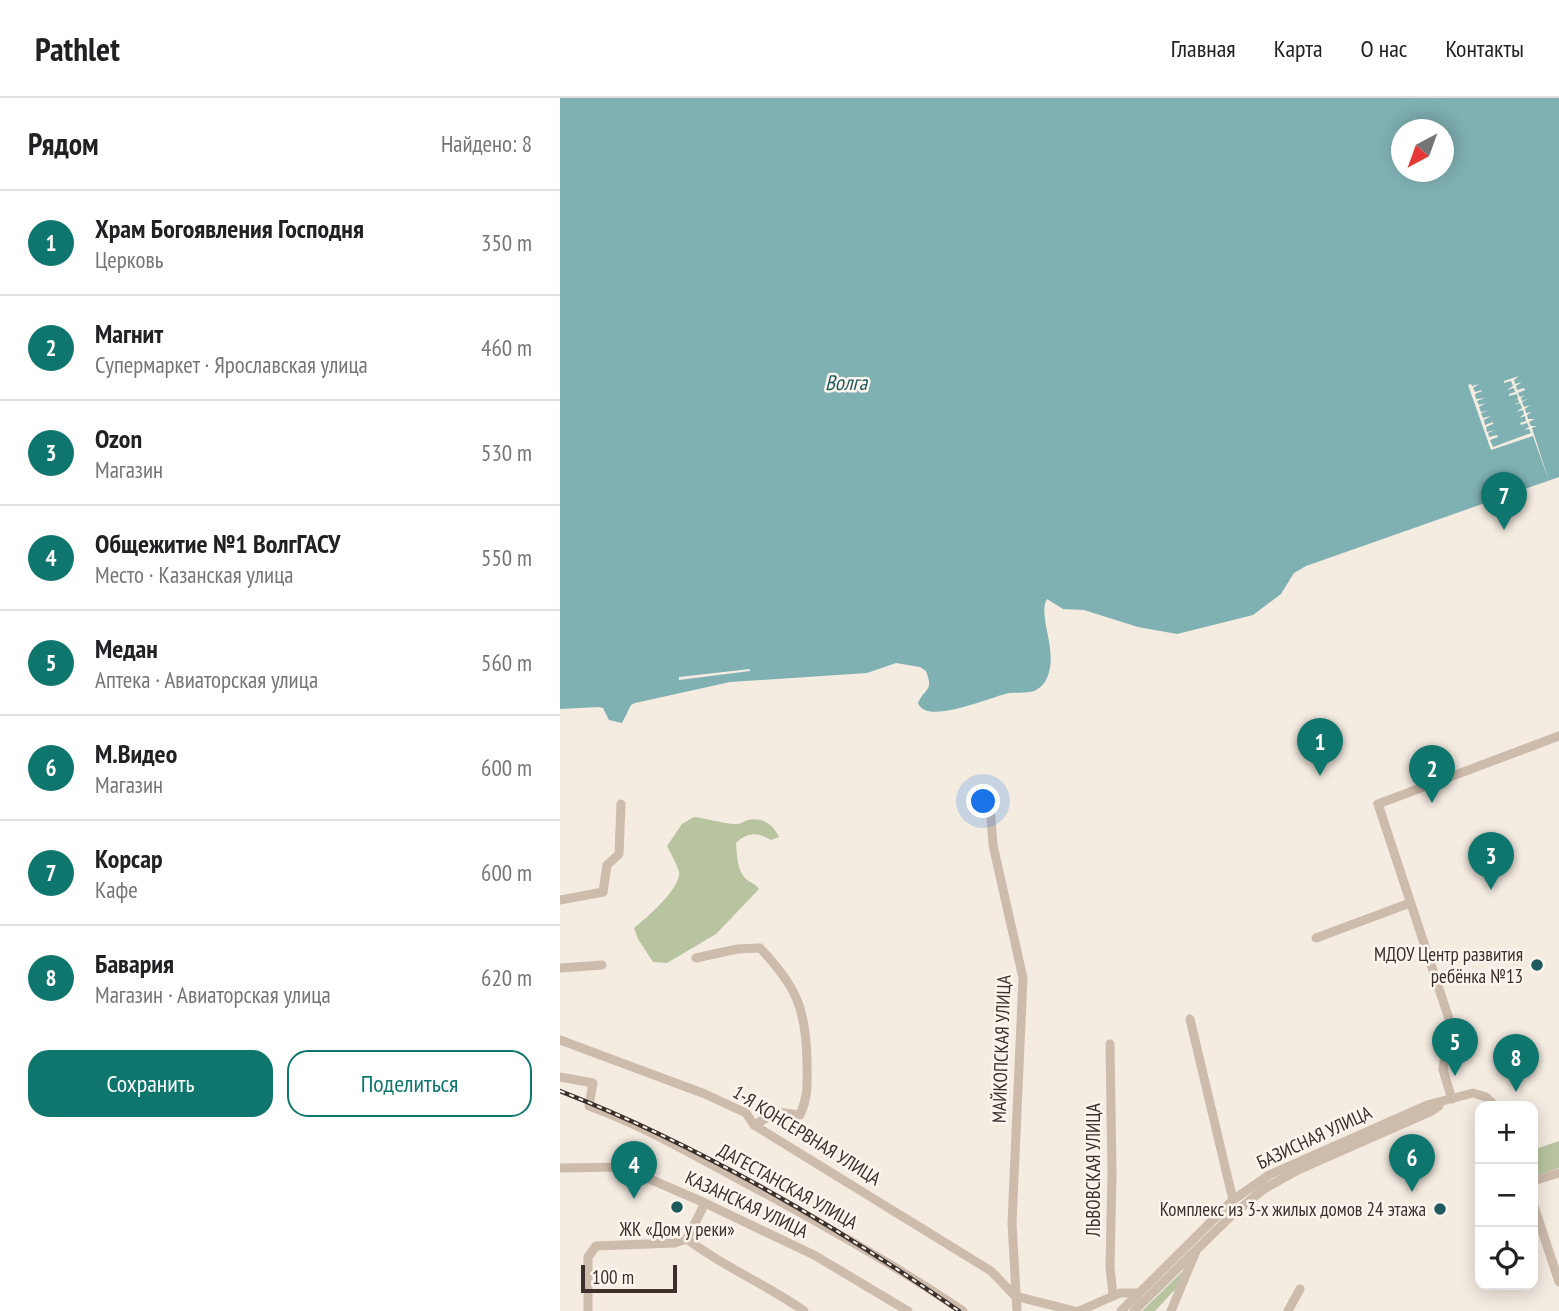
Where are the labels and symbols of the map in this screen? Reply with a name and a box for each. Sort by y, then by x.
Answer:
north arrow [1391,119,1454,182]
water label: Волга [825,369,869,396]
pin: 7 [1481,472,1527,530]
pin: 1 [1297,718,1343,776]
pin: 2 [1409,745,1455,803]
your location [966,784,1000,818]
pin: 3 [1468,832,1514,890]
place label: МДОУ Центр развития ребёнка №13 [1374,942,1523,988]
marker: МДОУ Центр развития ребёнка №13 [1529,957,1545,973]
street label: МАЙКОПСКАЯ УЛИЦА [986,975,1016,1123]
pin: 5 [1432,1018,1478,1076]
pin: 8 [1493,1034,1539,1092]
street label: 1-Я КОНСЕРВНАЯ УЛИЦА [728,1080,886,1190]
street label: БАЗИСНАЯ УЛИЦА [1253,1100,1375,1174]
street label: ЛЬВОВСКАЯ УЛИЦА [1081,1103,1105,1238]
pin: 6 [1389,1134,1435,1192]
street label: ДАГЕСТАНСКАЯ УЛИЦА [714,1138,862,1234]
pin: 4 [611,1141,657,1199]
street label: КАЗАНСКАЯ УЛИЦА [682,1165,812,1243]
place label: Комплекс из 3-х жилых домов 24 этажа [1160,1197,1426,1221]
marker: ЖК «Дом у реки» [669,1199,685,1215]
marker: Комплекс из 3-х жилых домов 24 этажа [1432,1201,1448,1217]
place label: ЖК «Дом у реки» [619,1217,734,1241]
scale bar [581,1262,677,1294]

